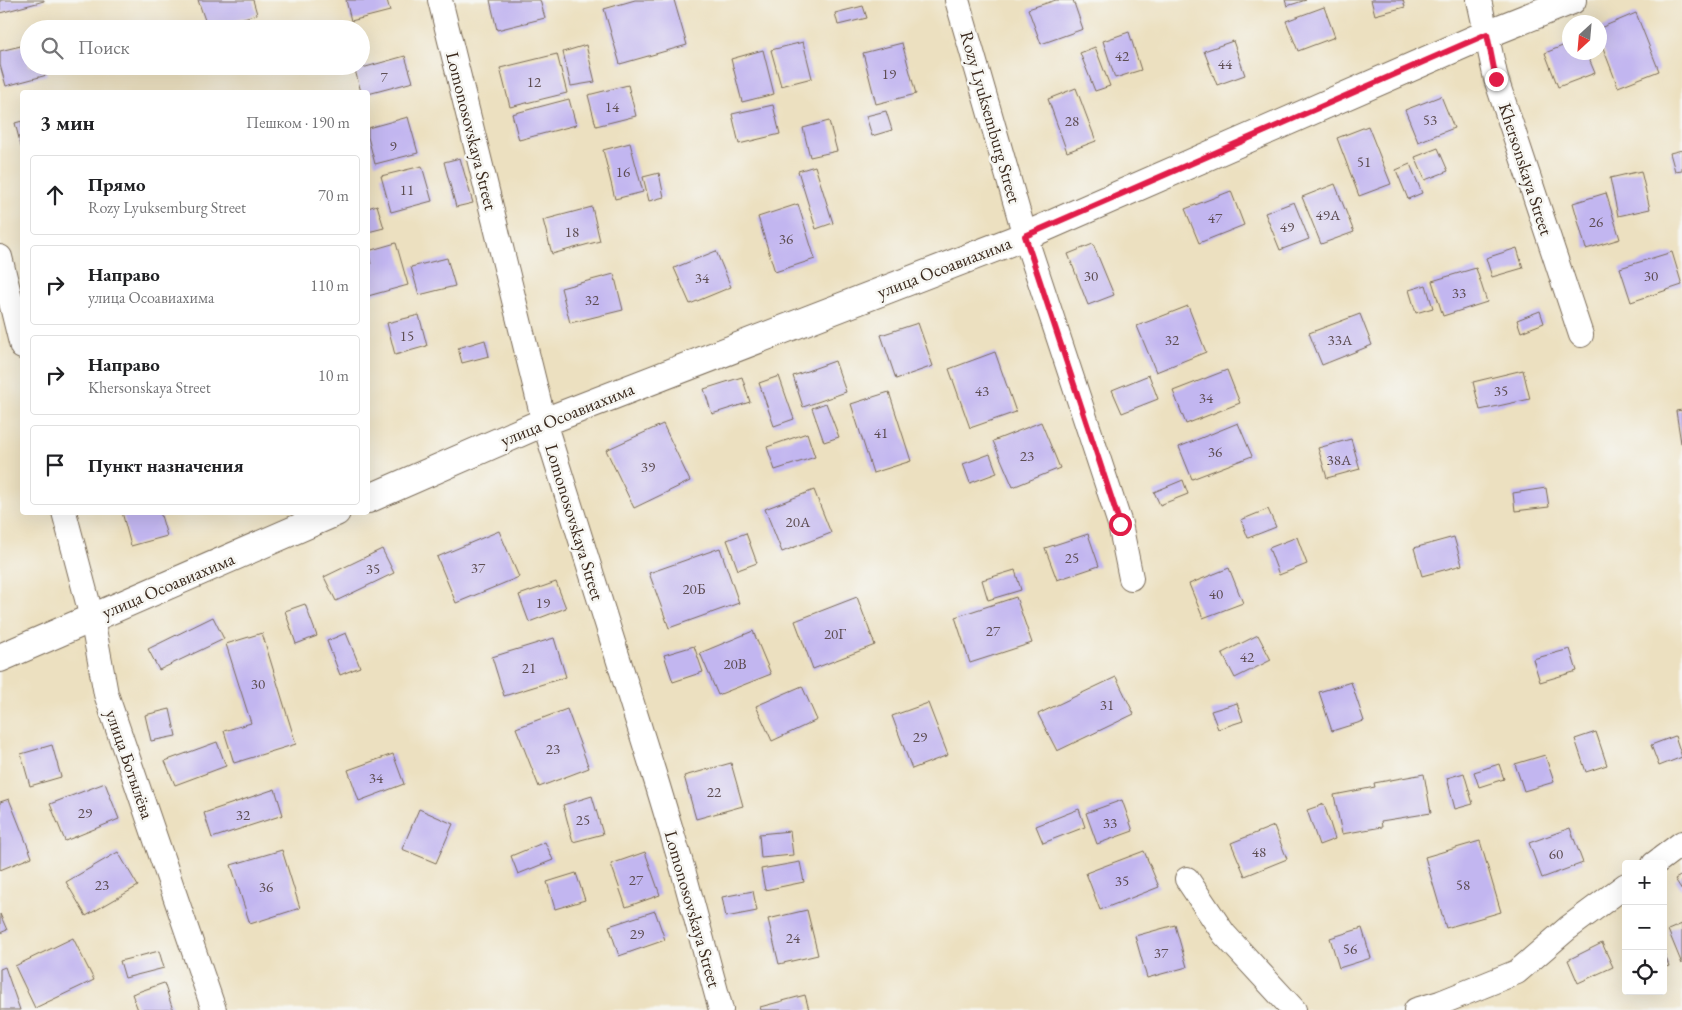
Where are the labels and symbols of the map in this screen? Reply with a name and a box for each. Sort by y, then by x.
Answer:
north arrow [1562,15,1607,60]
street label: Rozy Lyuksemburg Street [955,28,1027,206]
house number: 42 [1115,46,1130,65]
street label: Lomonosovskaya Street [441,49,503,213]
house number: 44 [1218,54,1233,73]
house number: 19 [882,64,896,83]
house number: 7 [380,67,388,86]
route end [1485,68,1508,91]
house number: 12 [527,72,542,91]
house number: 14 [605,97,620,116]
street label: Khersonskaya Street [1494,100,1558,238]
house number: 53 [1423,110,1437,129]
house number: 28 [1065,111,1079,130]
house number: 9 [389,136,397,155]
house number: 51 [1357,152,1371,171]
house number: 16 [616,162,630,181]
house number: 11 [400,180,414,199]
house number: 49А [1316,205,1341,224]
house number: 47 [1208,208,1223,227]
house number: 26 [1589,212,1603,231]
house number: 49 [1280,217,1294,236]
house number: 18 [565,222,579,241]
house number: 36 [779,229,793,248]
street label: улица Осоавиахима [874,231,1015,303]
house number: 30 [1084,266,1098,285]
house number: 30 [1644,266,1658,285]
house number: 34 [695,268,710,287]
house number: 33 [1452,283,1466,302]
house number: 32 [585,290,600,309]
house number: 15 [400,326,414,345]
house number: 32 [1165,330,1180,349]
house number: 33А [1328,330,1353,349]
street label: улица Осоавиахима [497,376,638,451]
house number: 43 [975,381,989,400]
house number: 35 [1494,381,1508,400]
house number: 34 [1199,388,1214,407]
house number: 41 [874,423,888,442]
street label: Lomonosovskaya Street [540,441,610,603]
house number: 36 [1208,442,1222,461]
house number: 23 [1020,446,1034,465]
house number: 38А [1327,450,1352,469]
house number: 39 [641,457,655,476]
house number: 20А [786,512,811,531]
route start [1109,513,1132,536]
street label: улица Осоавиахима [98,546,239,623]
house number: 25 [1065,548,1079,567]
house number: 37 [471,558,486,577]
house number: 35 [366,559,380,578]
house number: 20Б [682,579,706,598]
house number: 40 [1209,584,1223,603]
house number: 19 [536,593,550,612]
house number: 27 [986,621,1001,640]
house number: 20Г [824,624,846,643]
house number: 42 [1240,647,1255,666]
house number: 20В [723,654,747,673]
house number: 21 [522,658,536,677]
house number: 30 [251,674,265,693]
house number: 31 [1100,695,1114,714]
street label: улица Ботылёва [101,706,160,822]
house number: 29 [913,727,927,746]
house number: 23 [546,739,560,758]
house number: 34 [369,768,384,787]
house number: 22 [707,782,722,801]
house number: 29 [78,803,92,822]
house number: 32 [236,805,251,824]
house number: 25 [576,810,590,829]
house number: 33 [1103,813,1117,832]
street label: Lomonosovskaya Street [660,828,727,990]
house number: 48 [1252,842,1266,861]
house number: 60 [1549,844,1563,863]
house number: 27 [629,870,644,889]
house number: 35 [1115,871,1129,890]
house number: 23 [95,875,109,894]
house number: 58 [1456,875,1470,894]
house number: 36 [259,877,273,896]
house number: 29 [630,924,644,943]
house number: 24 [786,928,801,947]
house number: 56 [1343,939,1357,958]
house number: 37 [1154,943,1169,962]

